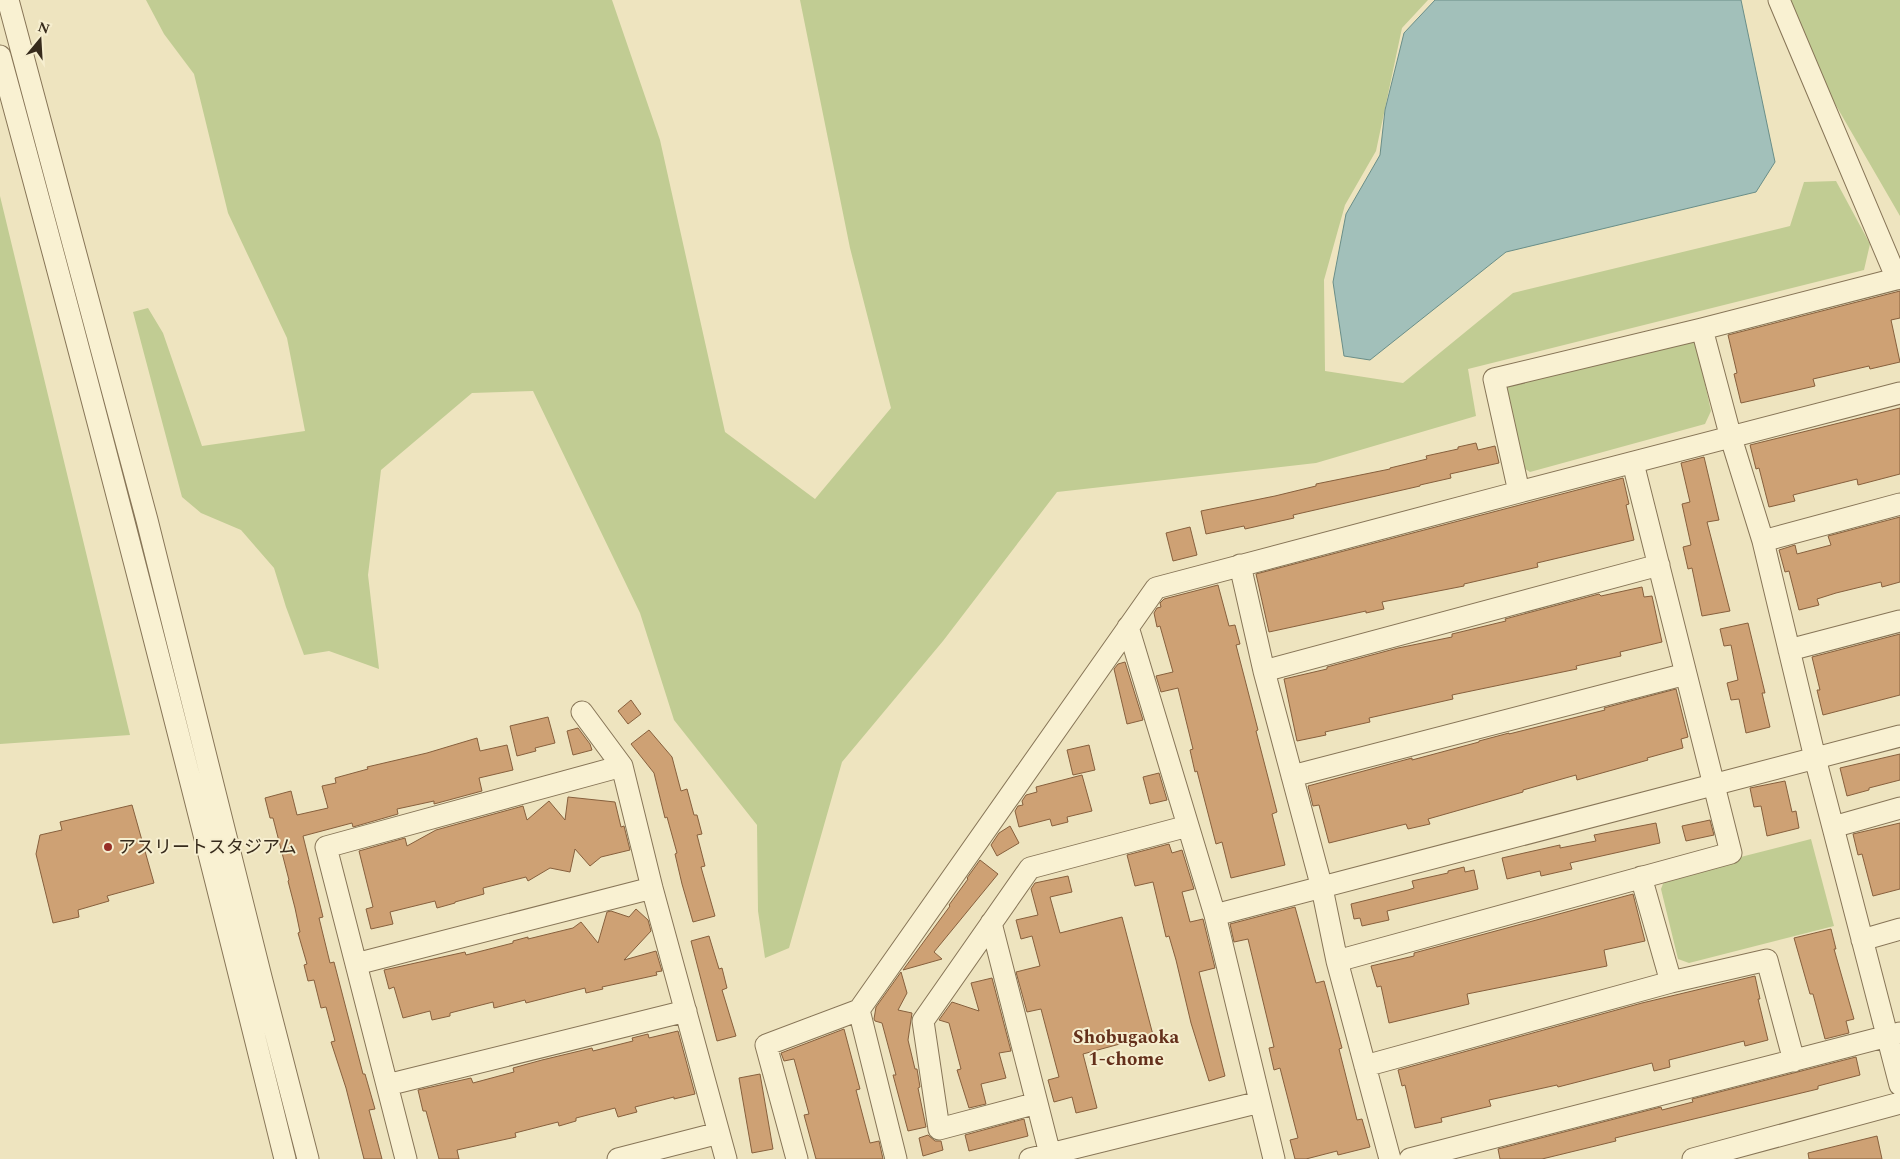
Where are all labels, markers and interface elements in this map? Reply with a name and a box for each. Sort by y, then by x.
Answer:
north arrow [15,15,65,65]
text: N [35,16,53,40]
place label: アスリートスタジアム [118,834,297,861]
marker: アスリートスタジアム [102,841,114,853]
district label: Shobugaoka 1-chome [1073,1023,1180,1074]

